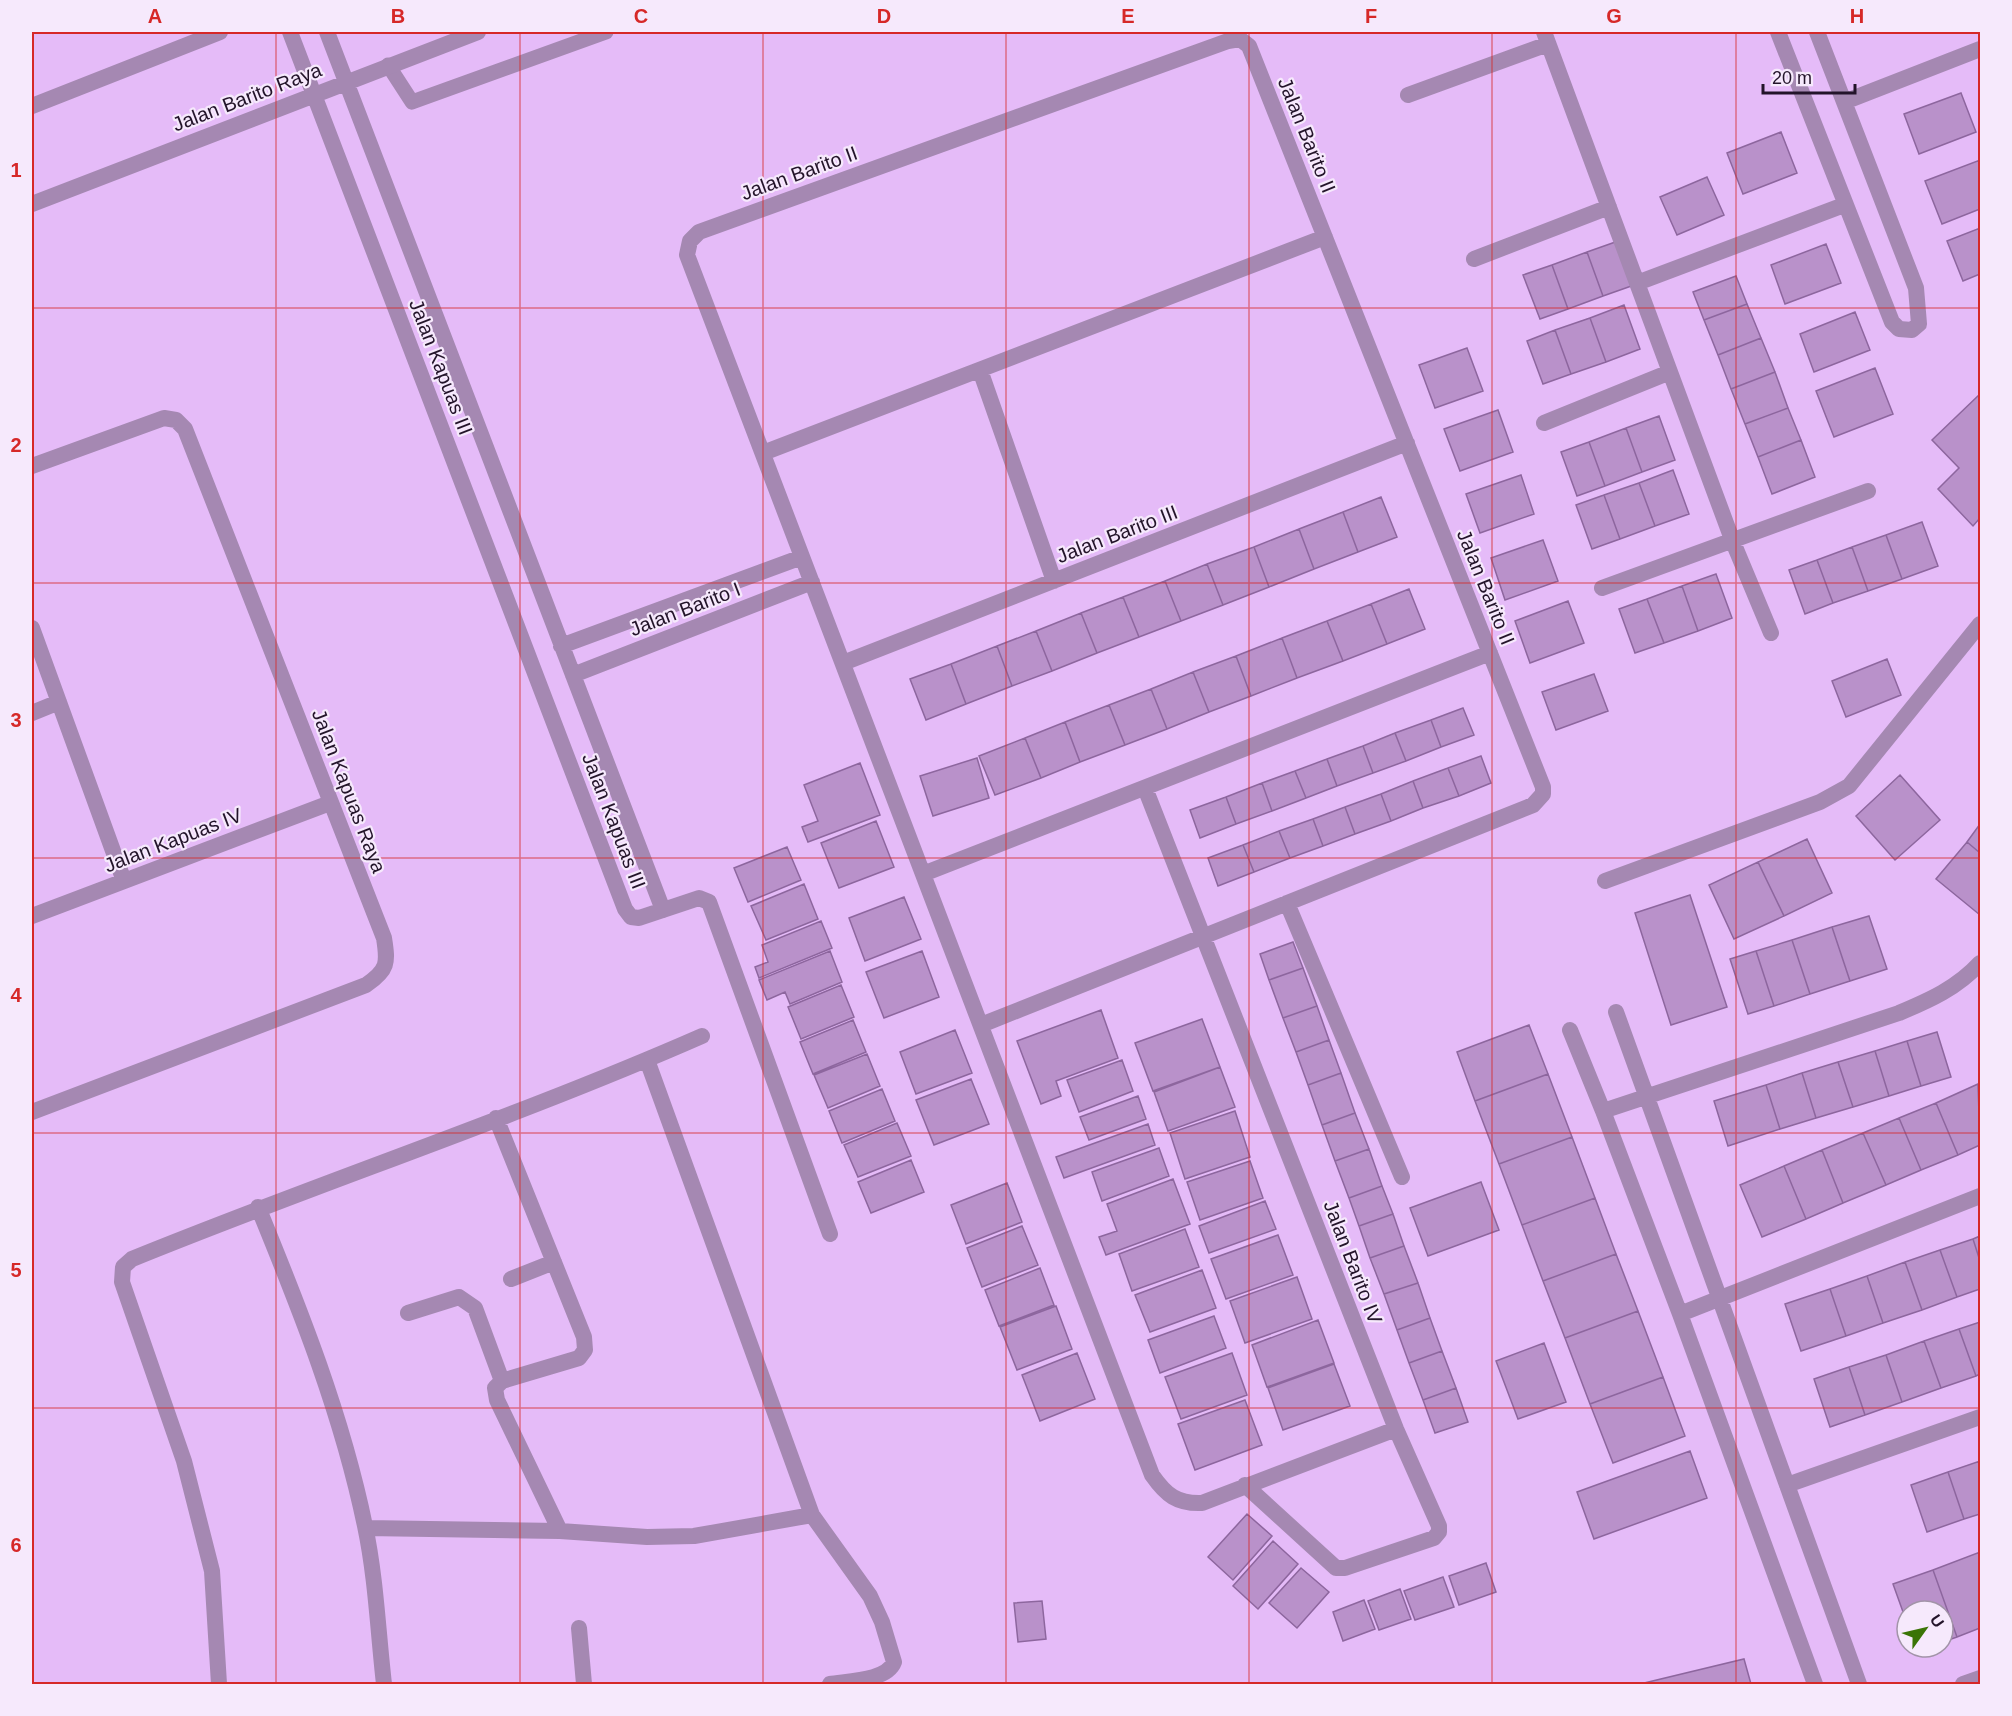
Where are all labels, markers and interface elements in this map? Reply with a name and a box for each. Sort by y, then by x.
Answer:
text: A [148,5,162,27]
text: B [391,5,405,27]
text: C [634,5,648,27]
text: D [877,5,891,27]
text: E [1121,5,1135,27]
text: F [1365,5,1377,27]
text: G [1606,5,1622,27]
text: H [1850,5,1864,27]
scale bar [1763,57,1854,95]
street label: Jalan Barito Raya [169,58,325,136]
text: 20 m [1772,68,1812,88]
street label: Jalan Barito II [1274,74,1340,196]
street label: Jalan Barito II [738,142,860,204]
text: 1 [10,159,22,181]
street label: Jalan Kapuas III [405,296,477,438]
text: 2 [10,434,22,456]
street label: Jalan Barito III [1053,501,1181,567]
street label: Jalan Barito II [1453,526,1519,648]
street label: Jalan Barito I [627,578,743,640]
street label: Jalan Kapuas Raya [308,706,391,877]
text: 3 [10,709,22,731]
street label: Jalan Kapuas III [578,750,650,892]
street label: Jalan Kapuas IV [101,803,246,876]
text: 4 [10,984,22,1006]
street label: Jalan Barito IV [1319,1197,1387,1327]
text: 5 [10,1259,22,1281]
text: 6 [10,1534,22,1556]
north arrow [1895,1599,1955,1659]
text: U [1927,1611,1947,1630]

